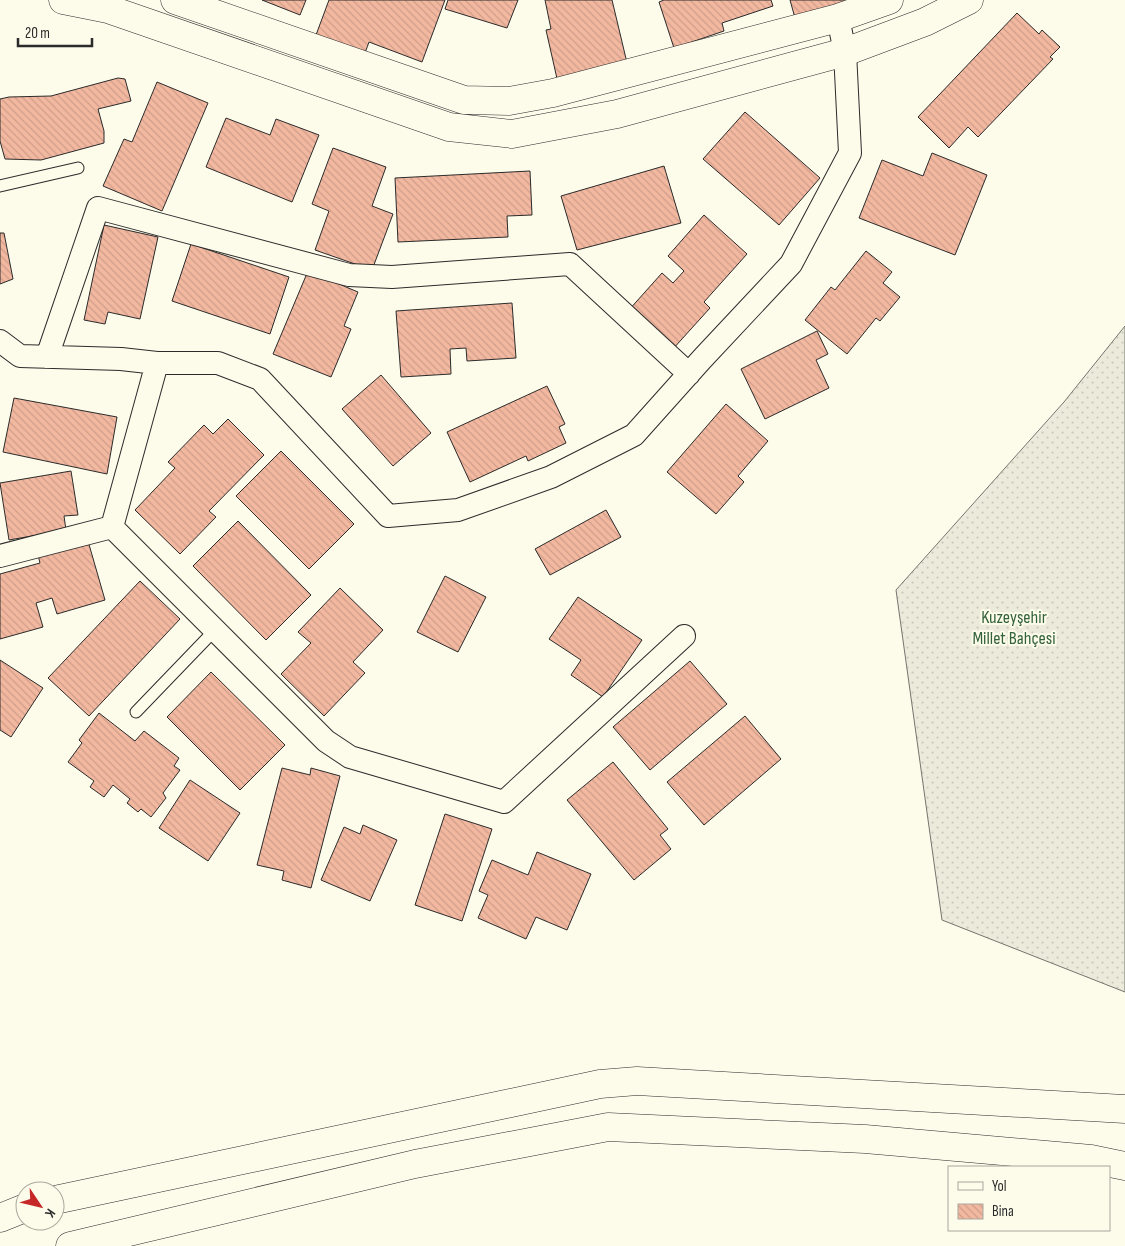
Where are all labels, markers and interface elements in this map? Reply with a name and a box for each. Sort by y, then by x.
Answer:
scale bar [18,15,91,47]
text: 20 m [25,24,50,43]
park label: Kuzeyşehir Millet Bahçesi [972,607,1056,649]
legend [948,1166,1110,1231]
text: Yol [992,1177,1007,1196]
north arrow [15,1181,65,1231]
text: Bina [992,1202,1014,1221]
text: K [41,1205,59,1221]

